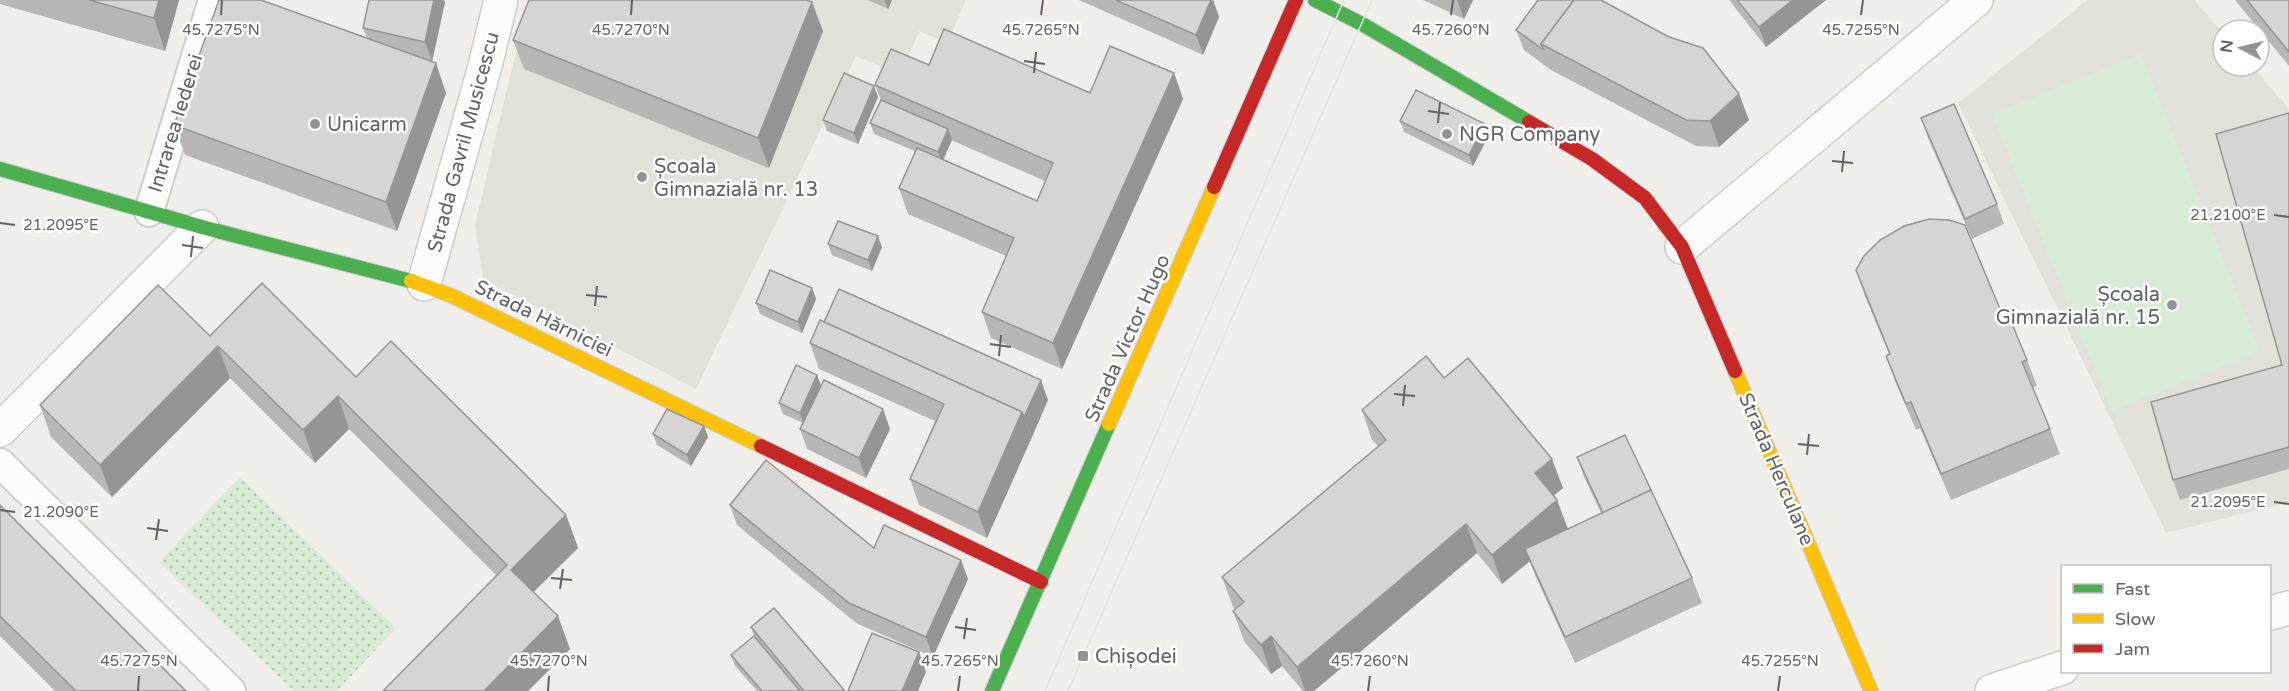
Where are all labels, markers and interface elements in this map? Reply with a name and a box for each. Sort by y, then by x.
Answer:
north arrow [2211,18,2271,78]
text: 45.7275°N [182,21,260,39]
text: 45.7270°N [592,21,670,39]
text: 45.7265°N [1002,21,1080,39]
text: 45.7260°N [1412,21,1490,39]
text: 45.7255°N [1822,21,1900,39]
street label: Strada Gavril Musicescu [423,29,505,255]
text: N [2216,39,2238,54]
street label: Intrarea Iederei [144,51,208,195]
place label: Unicarm [327,113,407,137]
marker: Unicarm [308,117,322,131]
place label: NGR Company [1459,123,1601,147]
marker: NGR Company [1440,127,1454,141]
place label: Școala Gimnazială nr. 13 [654,155,818,202]
marker: Școala Gimnazială nr. 13 [635,170,649,184]
text: 21.2100°E [2190,206,2266,224]
text: 21.2095°E [23,216,99,234]
street label: Strada Victor Hugo [1080,251,1176,426]
street label: Strada Hărniciei [471,275,616,363]
place label: Școala Gimnazială nr. 15 [1996,283,2160,330]
marker: Școala Gimnazială nr. 15 [2165,298,2179,312]
street label: Strada Herculane [1733,389,1819,549]
text: 21.2095°E [2190,493,2266,511]
text: 21.2090°E [23,503,99,521]
legend [2061,565,2271,673]
text: Fast [2115,578,2150,600]
text: Slow [2115,608,2156,630]
text: Jam [2115,638,2150,660]
place label: Chișodei [1095,645,1177,669]
marker: Chișodei [1076,649,1090,663]
text: 45.7275°N [100,652,178,670]
text: 45.7270°N [510,652,588,670]
text: 45.7265°N [921,652,999,670]
text: 45.7260°N [1331,652,1409,670]
text: 45.7255°N [1741,652,1819,670]

